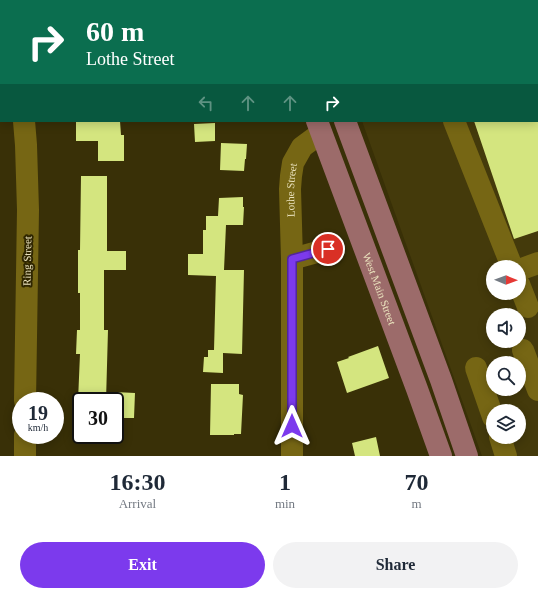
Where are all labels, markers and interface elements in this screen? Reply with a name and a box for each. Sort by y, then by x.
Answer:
icon: right [20,16,72,68]
text: 60 m [86,16,144,47]
text: Lothe Street [86,49,174,69]
icon: left [195,92,217,114]
icon: ahead [237,92,259,114]
icon: ahead [279,92,301,114]
icon: right [321,92,343,114]
street label: Lothe Street [284,162,299,217]
pin [311,232,345,266]
street label: Ring Street [21,236,33,286]
icon: arrive [317,238,339,260]
street label: West Main Street [361,251,399,326]
north arrow [486,260,526,300]
map controls [486,260,526,444]
button: sound [486,308,526,348]
button: search [486,356,526,396]
speed limit sign: 30 [72,392,124,444]
text: 19 [28,402,48,424]
button: layers [486,404,526,444]
position arrow [271,405,313,447]
text: km/h [28,422,48,433]
text: 16:30 [109,469,165,495]
text: 1 [279,469,291,495]
text: 70 [405,469,429,495]
text: Arrival [119,496,156,511]
text: min [275,496,295,511]
text: m [411,496,422,511]
button: Exit [20,542,265,588]
button: Share [273,542,518,588]

